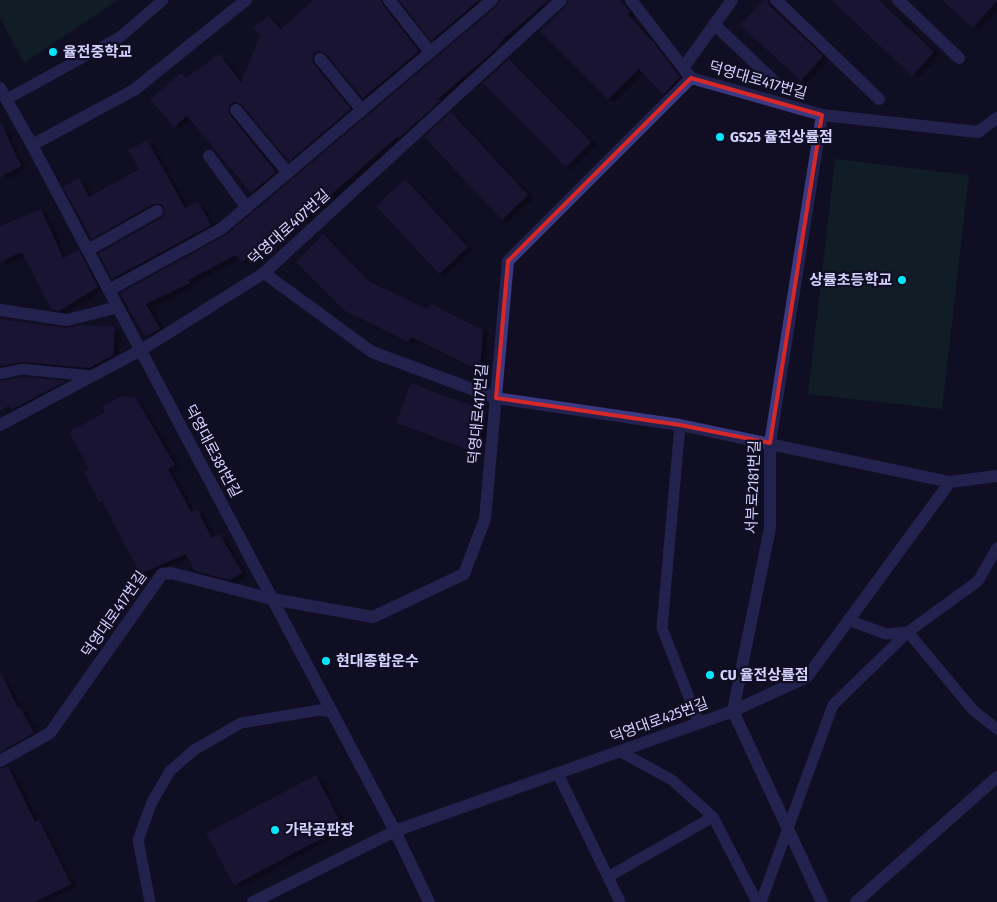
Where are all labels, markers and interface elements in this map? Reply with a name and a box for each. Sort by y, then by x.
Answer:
place label: 율전중학교 [63,43,132,61]
marker: 율전중학교 [47,46,59,58]
street label: 덕영대로417번길 [707,57,809,103]
place label: GS25 율전상률점 [730,128,833,146]
marker: GS25 율전상률점 [714,131,726,143]
street label: 덕영대로407번길 [244,186,334,268]
place label: 상률초등학교 [809,271,892,289]
marker: 상률초등학교 [896,274,908,286]
street label: 덕영대로417번길 [465,363,491,465]
street label: 덕영대로381번길 [181,402,245,500]
street label: 서부로2181번길 [742,440,764,534]
street label: 덕영대로417번길 [78,567,150,661]
place label: 현대종합운수 [336,652,419,670]
marker: 현대종합운수 [320,655,332,667]
place label: CU 율전상률점 [720,666,809,684]
marker: CU 율전상률점 [704,669,716,681]
street label: 덕영대로425번길 [607,694,711,746]
place label: 가락공판장 [285,821,354,839]
marker: 가락공판장 [269,824,281,836]

